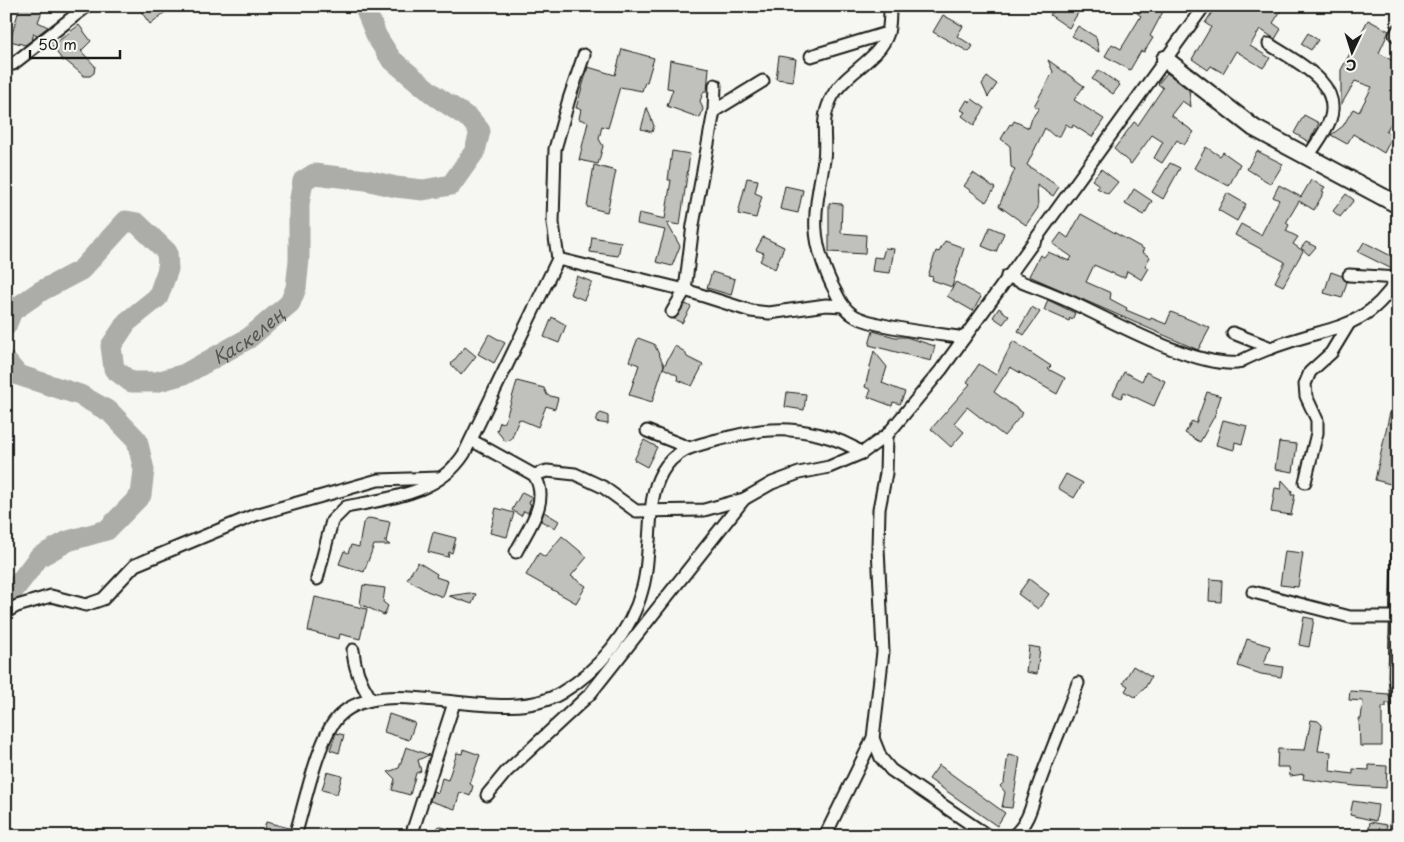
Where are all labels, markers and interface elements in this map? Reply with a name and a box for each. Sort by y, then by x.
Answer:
scale bar [30,28,120,60]
north arrow [1326,28,1376,78]
text: 50 m [38,32,77,55]
text: С [1345,55,1357,76]
water label: Қаскелең [207,300,290,370]

